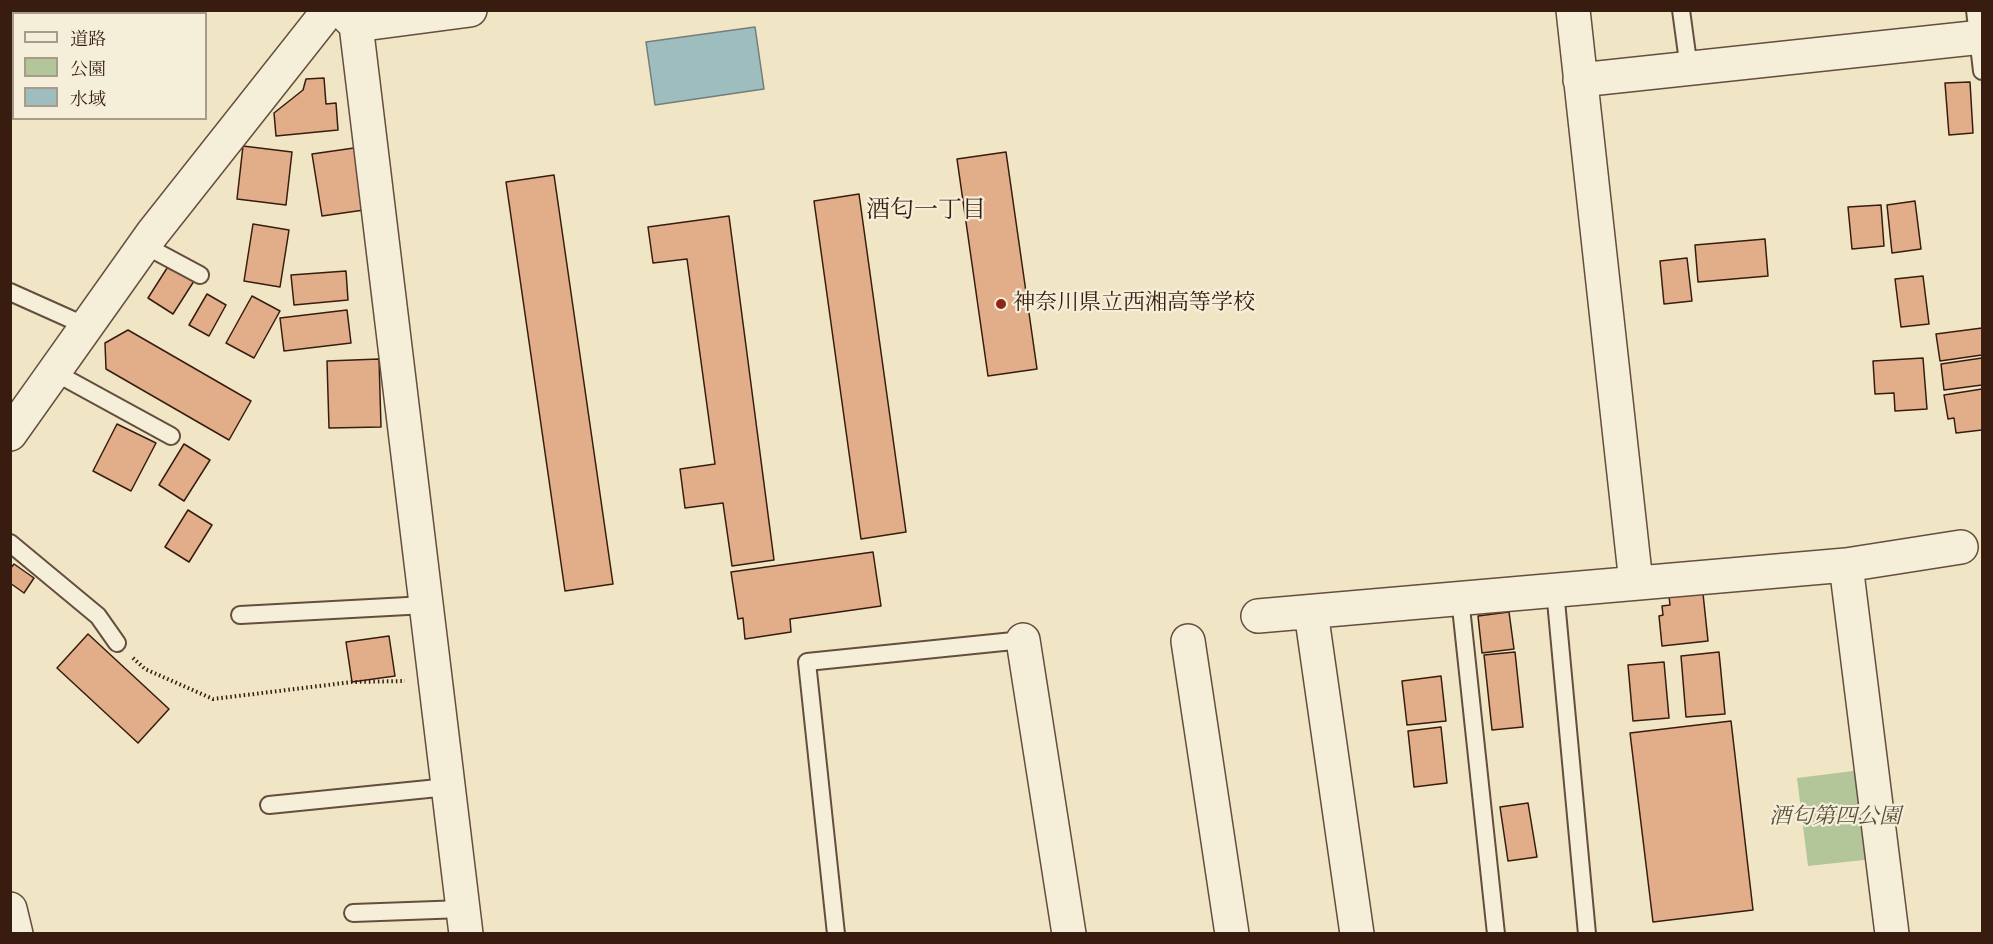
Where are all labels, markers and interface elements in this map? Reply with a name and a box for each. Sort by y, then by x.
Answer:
legend [12,12,207,120]
text: 道路 [70,28,106,51]
text: 公園 [70,58,106,81]
text: 水域 [70,88,106,111]
district label: 酒匂一丁目 [866,197,986,225]
place label: 神奈川県立西湘高等学校 [1013,291,1255,317]
marker: 神奈川県立西湘高等学校 [994,297,1008,311]
park label: 酒匂第四公園 [1769,805,1901,831]

